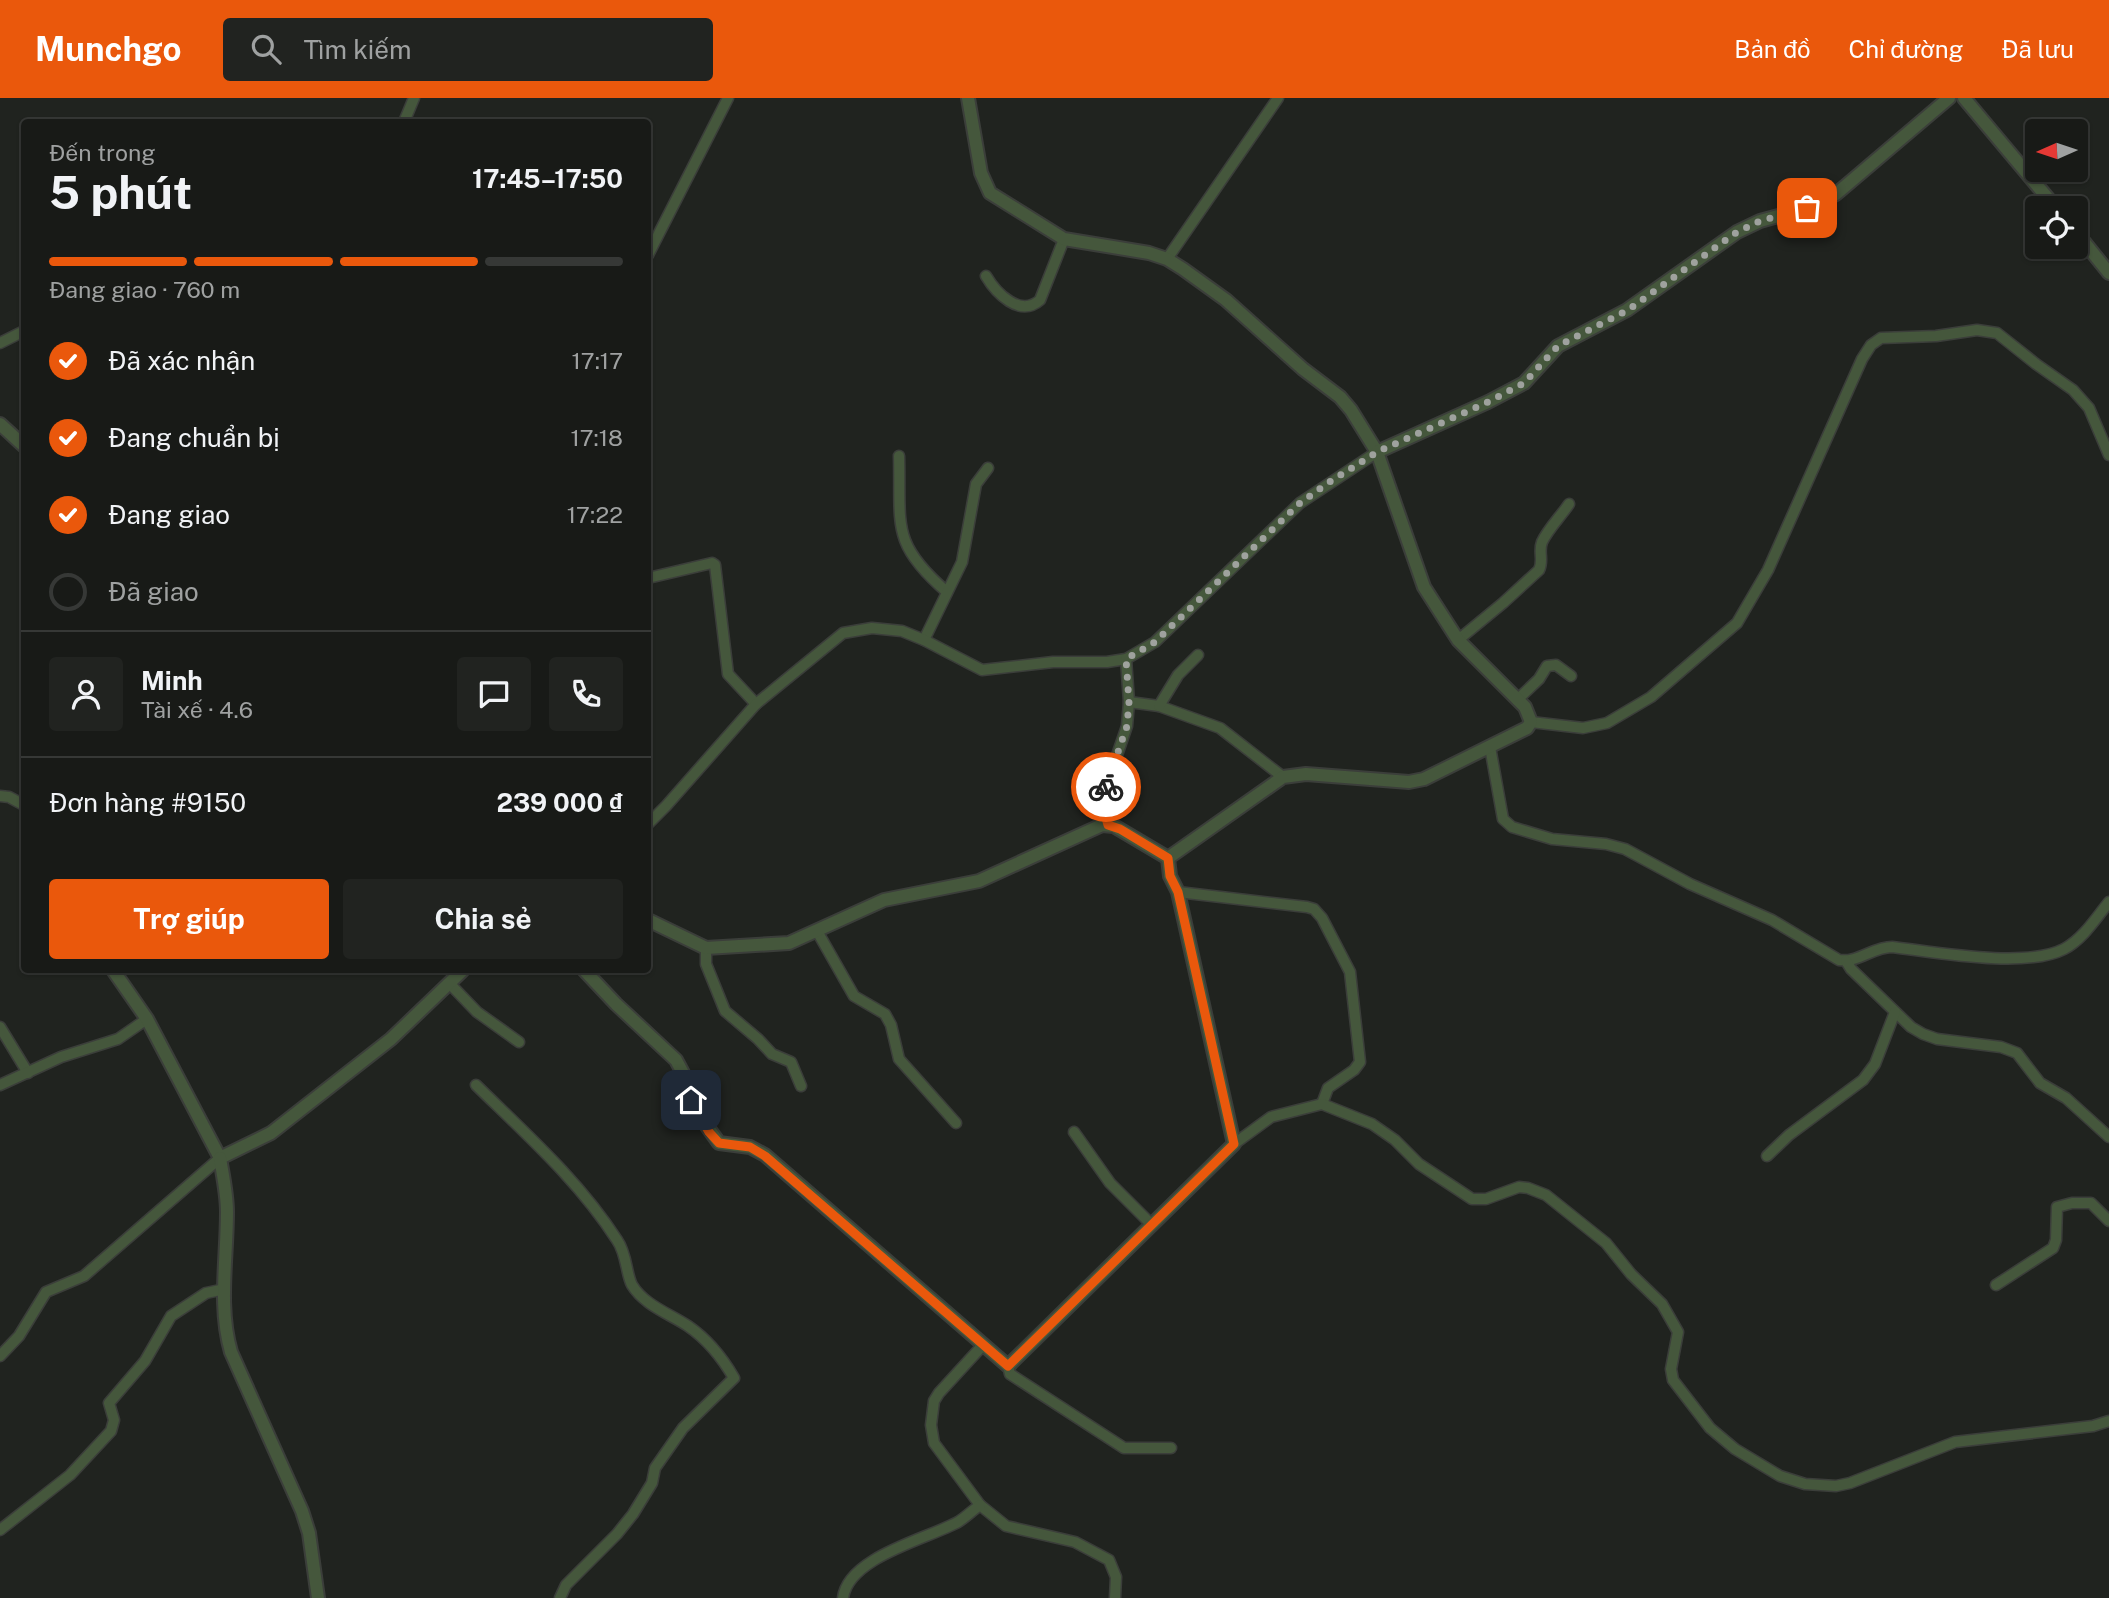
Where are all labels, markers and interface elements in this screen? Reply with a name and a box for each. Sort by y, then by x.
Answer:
search box [223,18,713,81]
text: Munchgo [35,30,181,68]
icon: search [247,30,285,68]
text: Tìm kiếm [303,34,412,65]
text: Bản đồ [1734,35,1811,63]
text: Chỉ đường [1849,35,1963,63]
text: Đã lưu [2001,35,2074,63]
north arrow [2025,119,2088,182]
map controls [2025,119,2088,259]
text: Đến trong [49,139,156,166]
text: 17:45–17:50 [472,163,623,194]
text: 5 phút [49,165,192,219]
pin [1777,178,1837,238]
icon: bag [1788,189,1826,227]
button: locate [2025,196,2088,259]
text: Đang giao · 760 m [49,276,240,303]
icon: check [49,342,87,380]
text: Đã xác nhận [108,345,255,376]
text: 17:17 [571,347,623,374]
icon: check [49,419,87,457]
text: Đang chuẩn bị [108,422,280,453]
text: 17:18 [570,424,623,451]
icon: check [49,496,87,534]
text: Đang giao [108,499,230,530]
text: 17:22 [567,501,623,528]
text: Đã giao [108,576,199,607]
button: person [49,657,123,731]
button: chat [457,657,531,731]
button: phone [549,657,623,731]
text: Minh [141,665,203,696]
text: Tài xế · 4.6 [141,696,253,723]
courier [1071,752,1141,822]
icon: bike [1087,768,1125,806]
text: Đơn hàng #9150 [49,787,246,818]
text: 239 000 ₫ [496,787,623,818]
button: Trợ giúp [49,879,329,959]
button: Chia sẻ [343,879,623,959]
pin [661,1070,721,1130]
icon: home [672,1081,710,1119]

